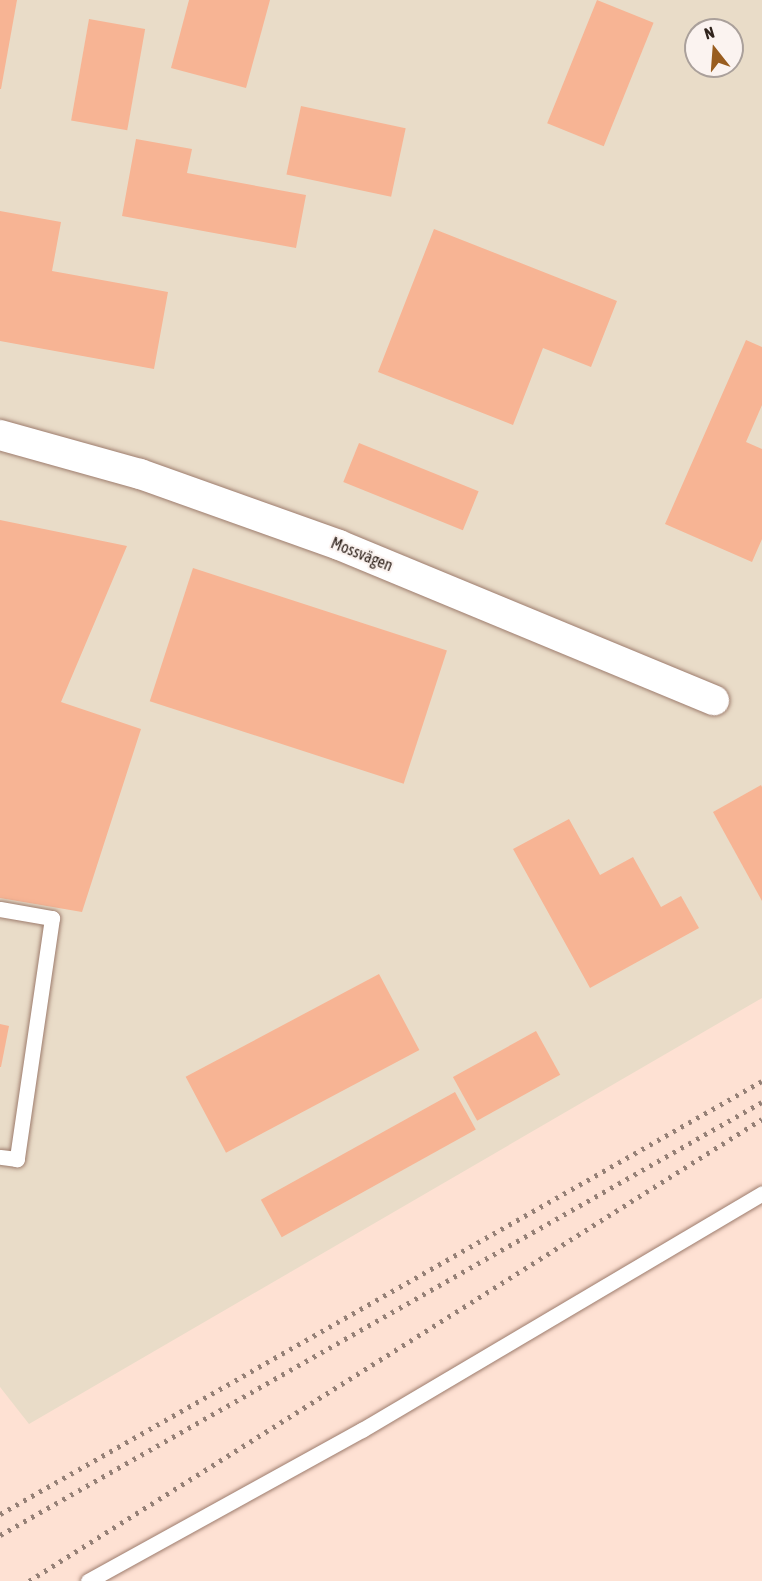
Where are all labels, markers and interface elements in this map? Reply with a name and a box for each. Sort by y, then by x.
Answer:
north arrow [684,18,744,78]
text: N [702,23,716,43]
street label: Mossvägen [328,533,396,575]

